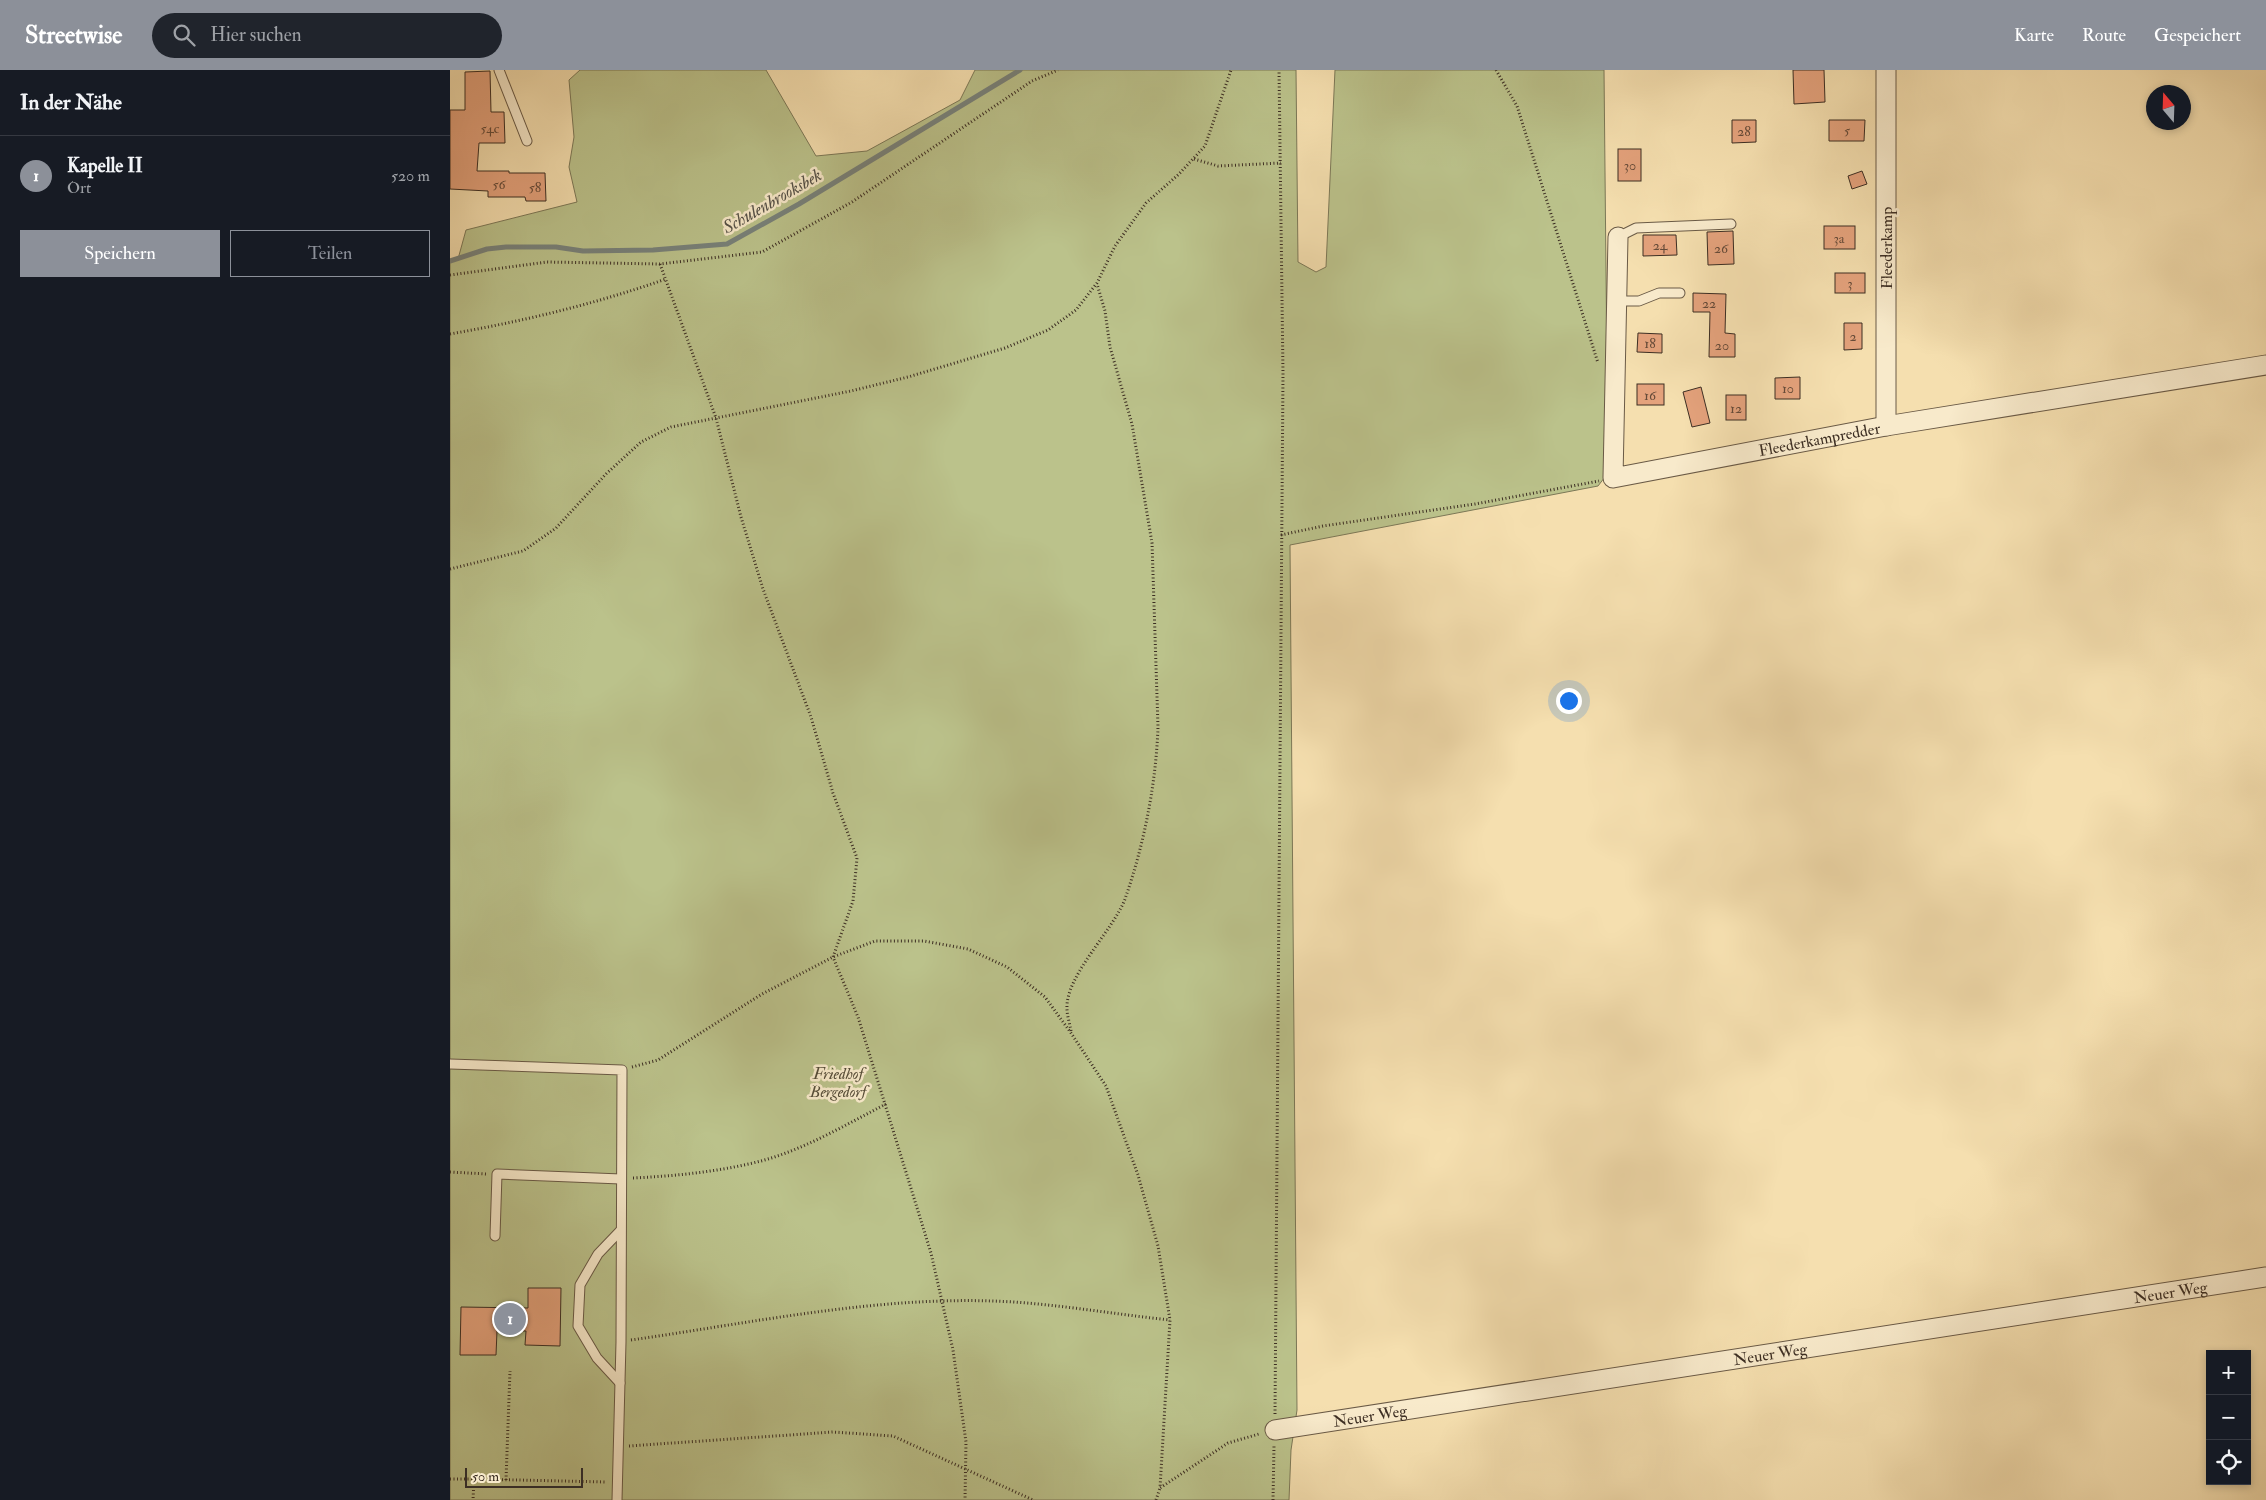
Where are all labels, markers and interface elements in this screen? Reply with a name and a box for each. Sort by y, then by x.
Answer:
search box [152,13,502,58]
text: Streetwise [25,20,122,51]
icon: search [170,21,198,49]
text: Hier suchen [210,23,302,47]
text: Karte [2014,24,2054,47]
text: Route [2082,24,2126,47]
text: Gespeichert [2154,24,2241,47]
north arrow [2146,85,2191,130]
text: In der Nähe [20,89,122,116]
house number: 54c [481,120,500,137]
house number: 5 [1844,122,1851,139]
house number: 28 [1737,123,1751,140]
text: Kapelle II [67,154,143,178]
house number: 30 [1624,157,1636,174]
water label: Schulenbrooksbek [718,164,826,240]
text: 1 [33,166,39,186]
text: 520 m [391,166,430,186]
house number: 56 [492,176,507,193]
text: Ort [67,178,91,198]
house number: 58 [529,179,542,196]
street label: Fleederkamp [1877,207,1898,289]
button: Speichern [20,230,220,277]
button: Teilen [230,230,430,277]
house number: 3a [1833,230,1845,247]
house number: 24 [1653,237,1669,254]
house number: 26 [1714,240,1729,257]
house number: 3 [1847,275,1853,292]
house number: 22 [1702,295,1716,312]
house number: 2 [1849,328,1857,345]
house number: 18 [1644,335,1656,352]
house number: 20 [1715,337,1729,354]
house number: 10 [1782,380,1794,397]
house number: 16 [1644,387,1657,404]
house number: 12 [1730,400,1742,417]
street label: Fleederkampredder [1757,418,1882,461]
your location [1556,688,1582,714]
park label: Friedhof Bergedorf [809,1064,871,1102]
street label: Neuer Weg [2132,1277,2210,1308]
pin: 1 [494,1300,526,1338]
street label: Neuer Weg [1732,1339,1810,1370]
map controls [2206,1350,2251,1485]
button: + [2206,1350,2251,1395]
button: − [2206,1395,2251,1440]
street label: Neuer Weg [1332,1401,1409,1432]
button: locate [2206,1440,2251,1485]
scale bar [465,1465,582,1488]
text: 50 m [472,1468,499,1485]

